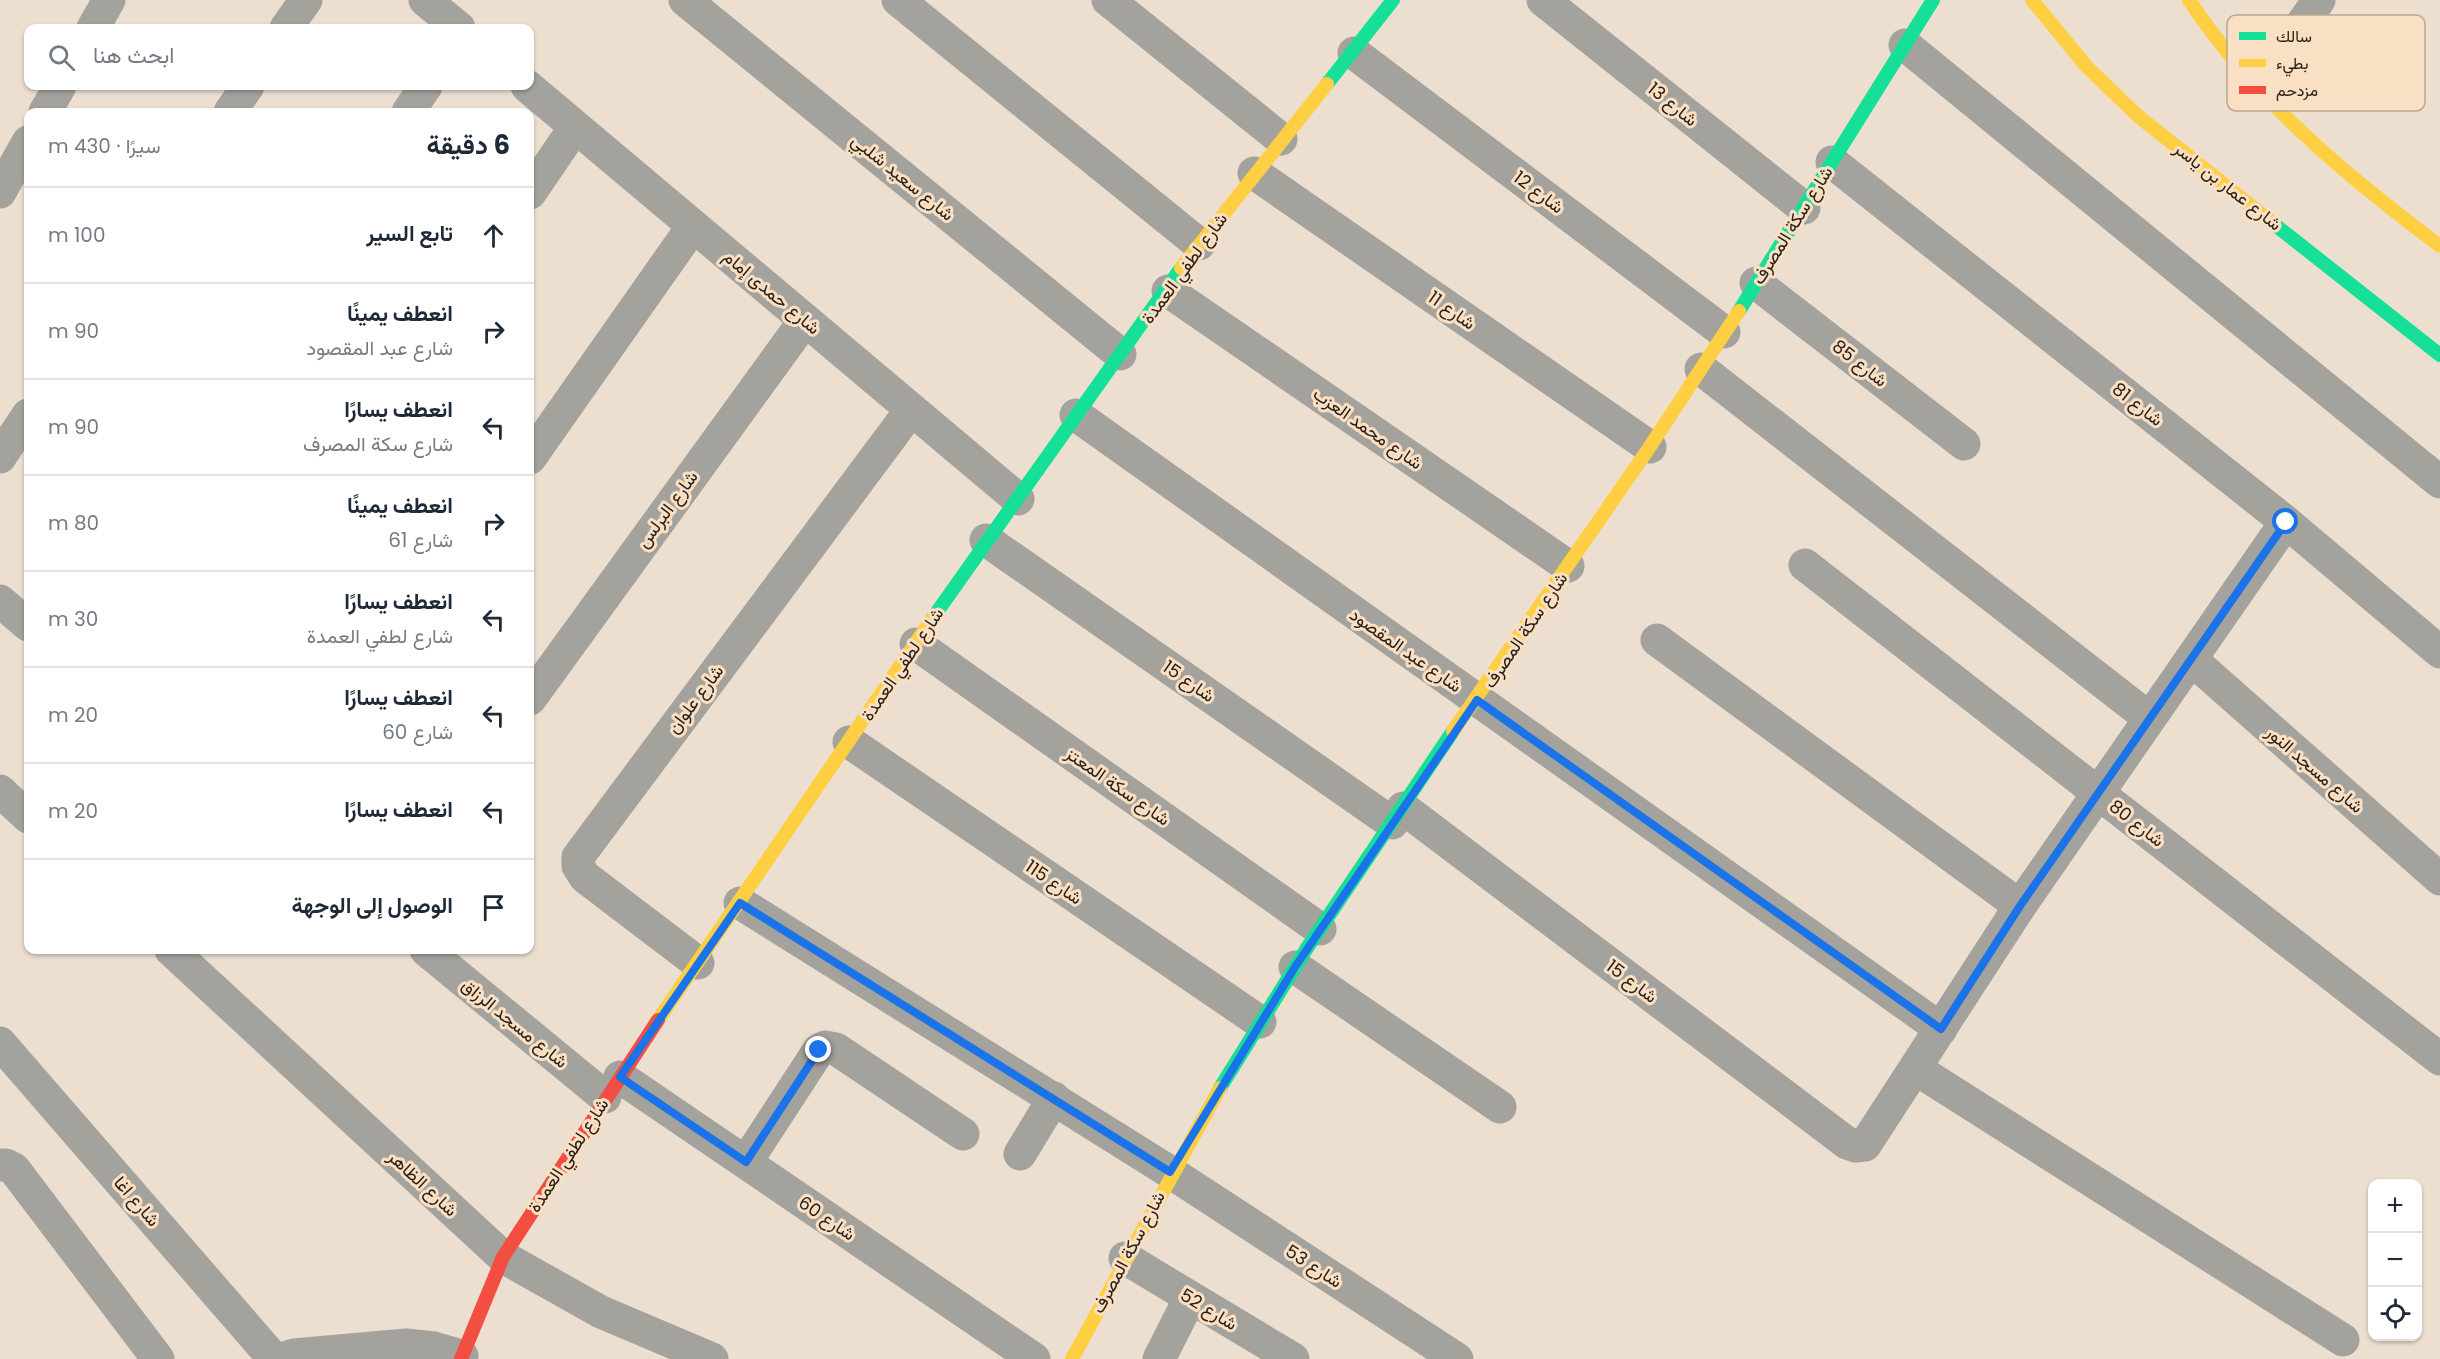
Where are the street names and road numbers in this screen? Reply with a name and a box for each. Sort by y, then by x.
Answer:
street label: شارع 13 [1643,76,1703,132]
street label: شارع سعيد شلبي [844,128,960,229]
street label: شارع عمار بن ياسر [2168,135,2287,236]
street label: شارع سكة المصرف [1746,161,1838,289]
street label: شارع 12 [1509,165,1569,219]
street label: شارع لطفي العمدة [1135,207,1235,330]
street label: شارع حمدى إمام [718,244,826,340]
street label: شارع 11 [1423,285,1481,335]
street label: شارع 85 [1827,334,1893,392]
street label: شارع 81 [2107,376,2169,432]
street label: شارع محمد العزب [1308,381,1428,475]
street label: شارع البرلس [631,465,703,553]
street label: شارع سكة المصرف [1477,567,1573,693]
street label: شارع لطفي العمدة [855,602,952,727]
street label: شارع عبد المقصود [1345,602,1467,698]
street label: شارع 15 [1158,654,1220,708]
street label: شارع علوان [661,659,729,739]
street label: شارع مسجد النور [2260,719,2369,818]
street label: شارع سكة المعتز [1060,740,1175,831]
street label: شارع 80 [2104,794,2170,852]
street label: شارع 115 [1021,854,1087,910]
street label: شارع 15 [1601,954,1663,1008]
street label: شارع مسجد الرزاق [457,972,573,1074]
street label: شارع لطفي العمدة [522,1093,617,1219]
street label: شارع الظاهر [382,1144,463,1222]
street label: شارع اغا [108,1170,166,1232]
street label: شارع سكة المصرف [1085,1187,1171,1317]
street label: شارع 60 [794,1190,860,1246]
street label: شارع 53 [1281,1238,1347,1294]
street label: شارع 52 [1176,1282,1242,1336]

